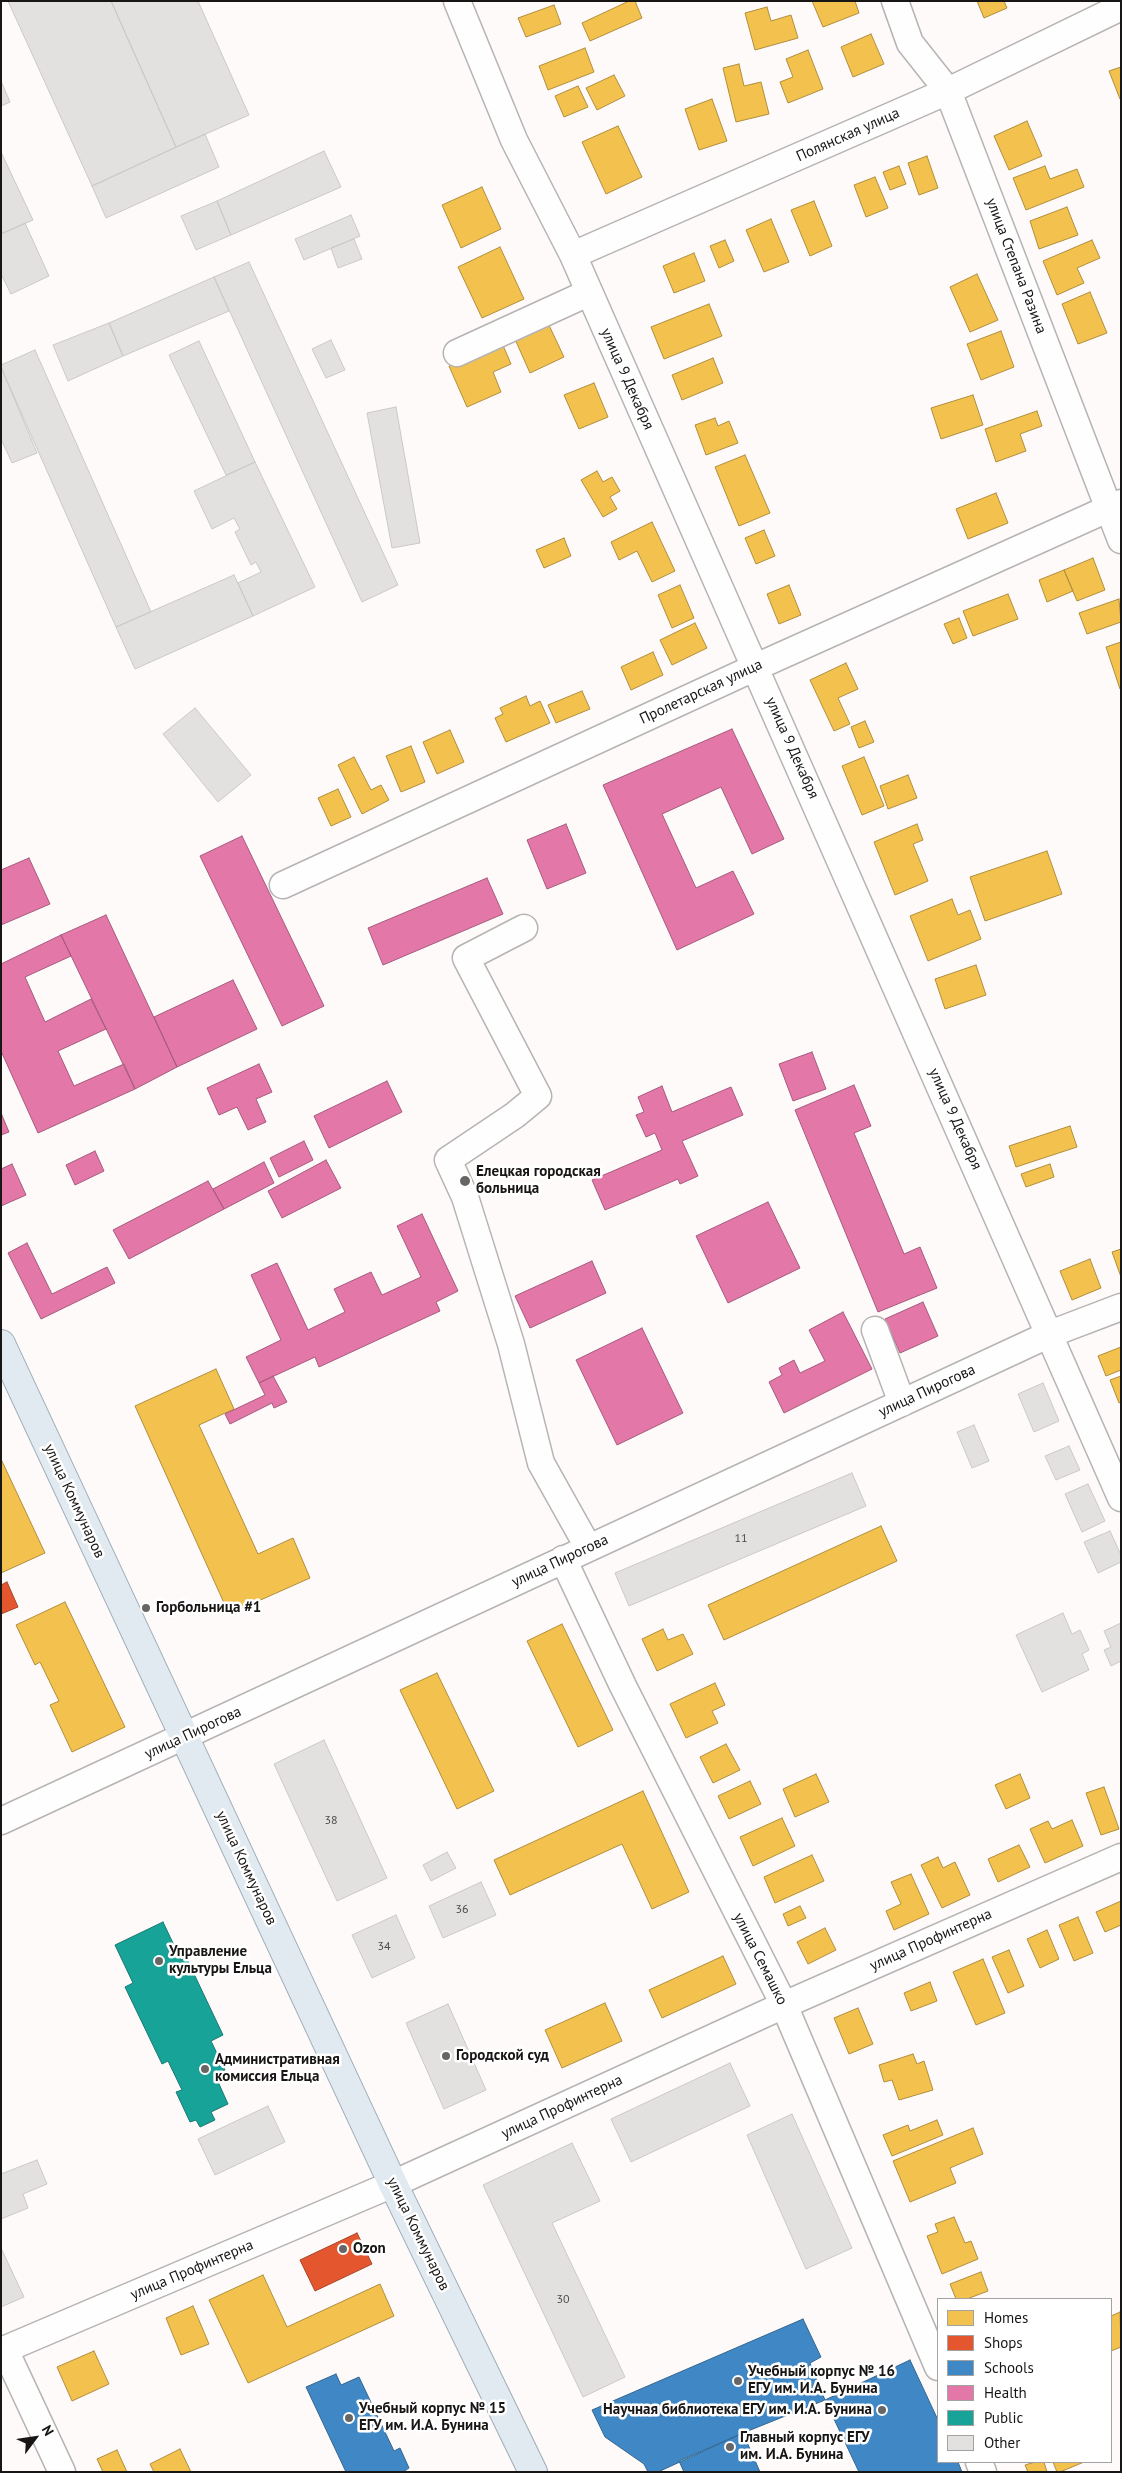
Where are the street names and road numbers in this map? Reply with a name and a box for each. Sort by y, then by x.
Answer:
street label: Полянская улица [794,104,902,166]
street label: улица Степана Разина [982,196,1050,336]
street label: улица 9 Декабря [596,325,658,433]
street label: Пролетарская улица [637,656,765,728]
street label: улица 9 Декабря [761,694,823,802]
street label: улица 9 Декабря [924,1065,986,1173]
street label: улица Пирогова [876,1361,978,1421]
street label: улица Коммунаров [40,1441,108,1561]
street label: улица Пирогова [509,1531,611,1591]
street label: улица Пирогова [142,1703,244,1763]
street label: улица Коммунаров [212,1808,280,1928]
street label: улица Профинтерна [867,1905,995,1975]
street label: улица Семашко [729,1910,791,2008]
street label: улица Профинтерна [499,2071,625,2143]
street label: улица Коммунаров [383,2174,453,2294]
street label: улица Профинтерна [128,2236,256,2304]

